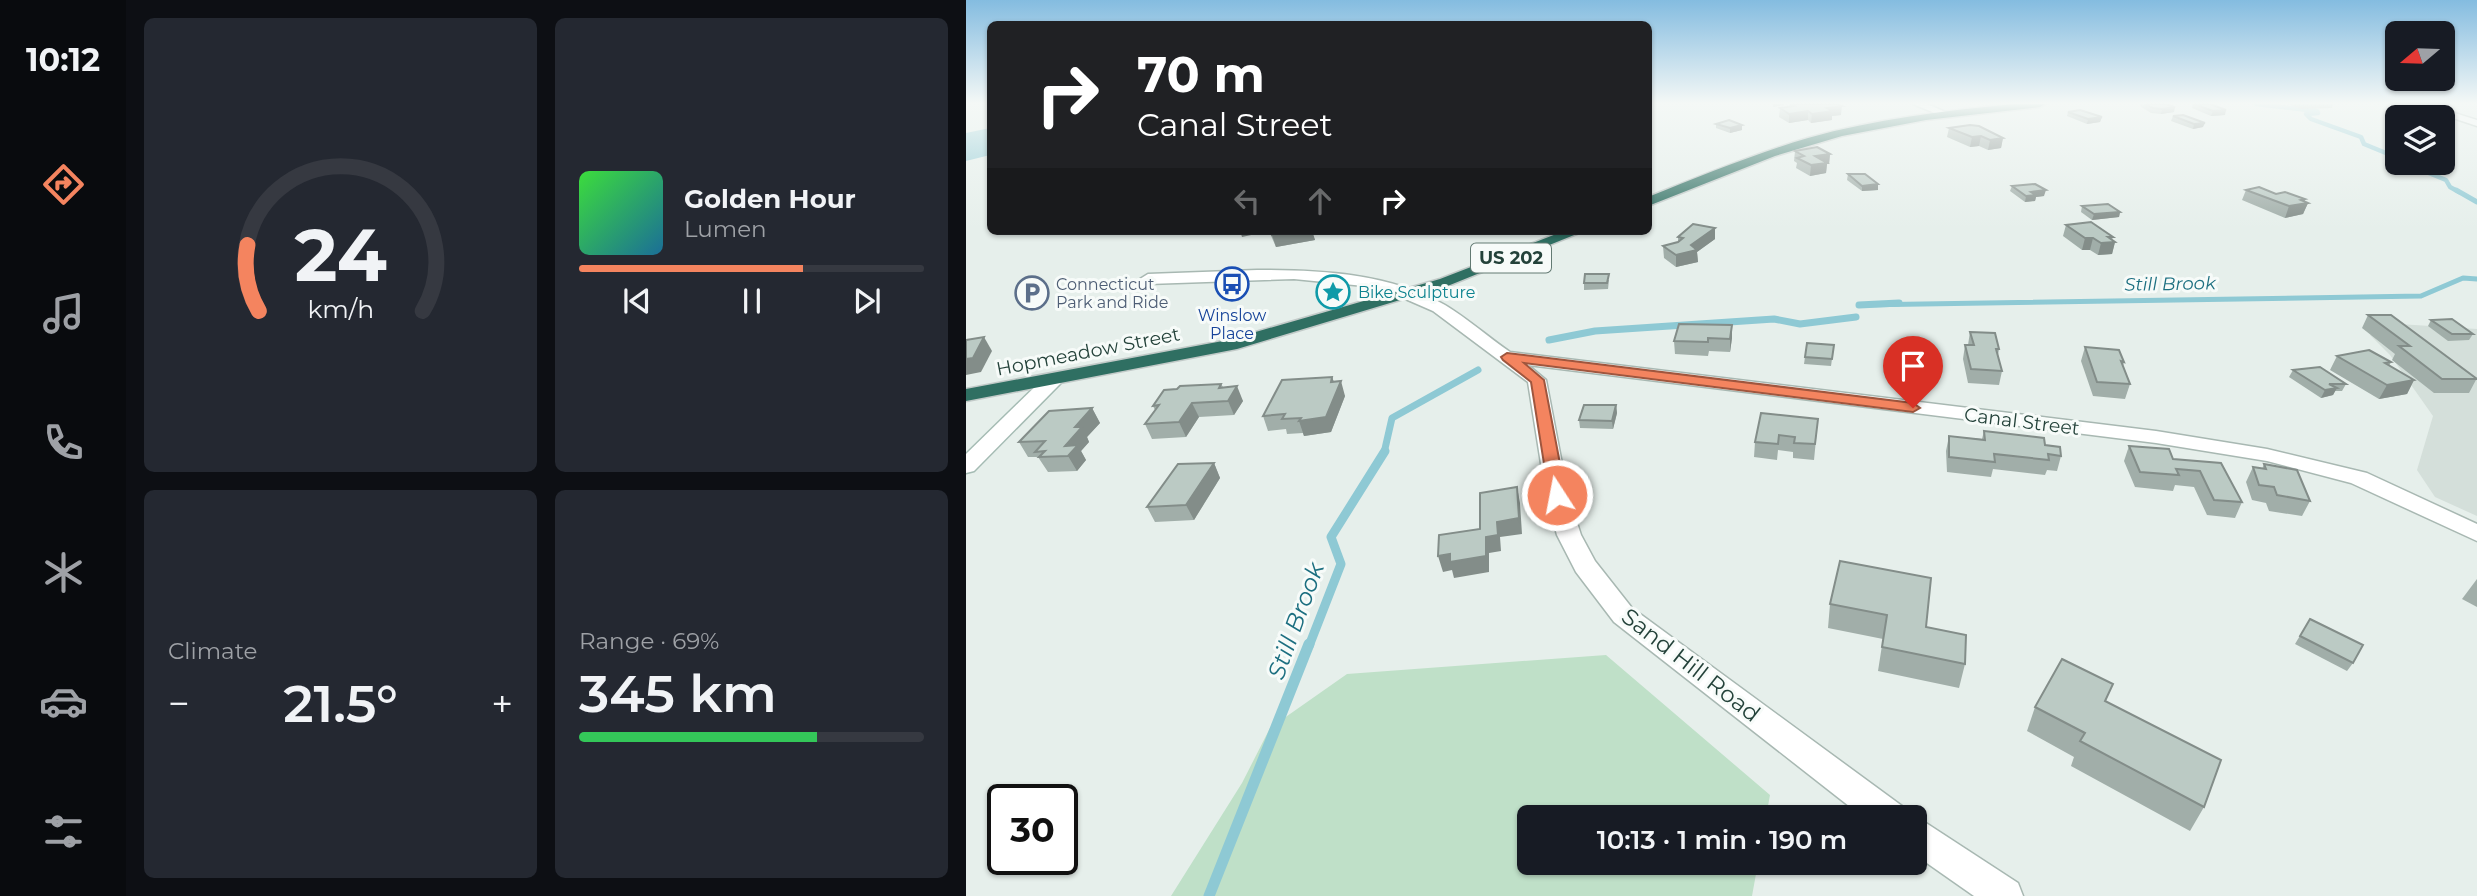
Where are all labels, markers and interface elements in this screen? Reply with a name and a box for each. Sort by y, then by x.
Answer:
north arrow [2385,21,2455,91]
map controls [2385,21,2455,175]
text: 10:12 [26,40,100,79]
text: 70 m [1137,45,1265,104]
icon: right [1022,49,1113,140]
text: Canal Street [1137,105,1333,144]
button: layers [2385,105,2455,175]
icon: directions [39,160,88,209]
icon: left [1228,182,1266,220]
icon: ahead [1301,182,1339,220]
icon: right [1374,182,1412,220]
text: Golden Hour [684,183,856,215]
text: 24 [294,212,387,300]
text: Lumen [684,215,767,243]
road number: US 202 [1471,244,1551,272]
bus stop icon: Winslow Place [1213,265,1251,303]
water label: Still Brook [2124,272,2217,296]
place icon: Bike Sculpture [1314,273,1352,311]
parking icon: Connecticut Park and Ride [1013,274,1051,312]
place label: Connecticut Park and Ride [1056,275,1168,312]
icon: previous [618,282,656,320]
icon: pause [733,282,771,320]
icon: next [848,282,886,320]
place label: Bike Sculpture [1358,283,1475,302]
icon: music [39,289,88,338]
text: km/h [307,294,374,324]
place label: Winslow Place [1198,306,1266,343]
street label: Hopmeadow Street [994,322,1182,381]
pin [1883,336,1943,408]
icon: arrive [1894,347,1932,385]
street label: Canal Street [1963,403,2081,440]
icon: phone [39,418,88,467]
position arrow [1520,458,1594,532]
icon: climate [39,548,88,597]
water label: Still Brook [1261,557,1331,683]
street label: Sand Hill Road [1616,602,1766,728]
text: Range · 69% [579,627,719,655]
text: Climate [168,637,257,665]
text: 345 km [579,662,777,725]
text: 21.5° [283,672,398,735]
icon: car [39,677,88,726]
text: − [168,680,190,727]
text: + [491,680,513,727]
speed limit sign: 30 [987,784,1078,875]
icon: filters [39,807,88,856]
text: 10:13 · 1 min · 190 m [1597,824,1847,856]

